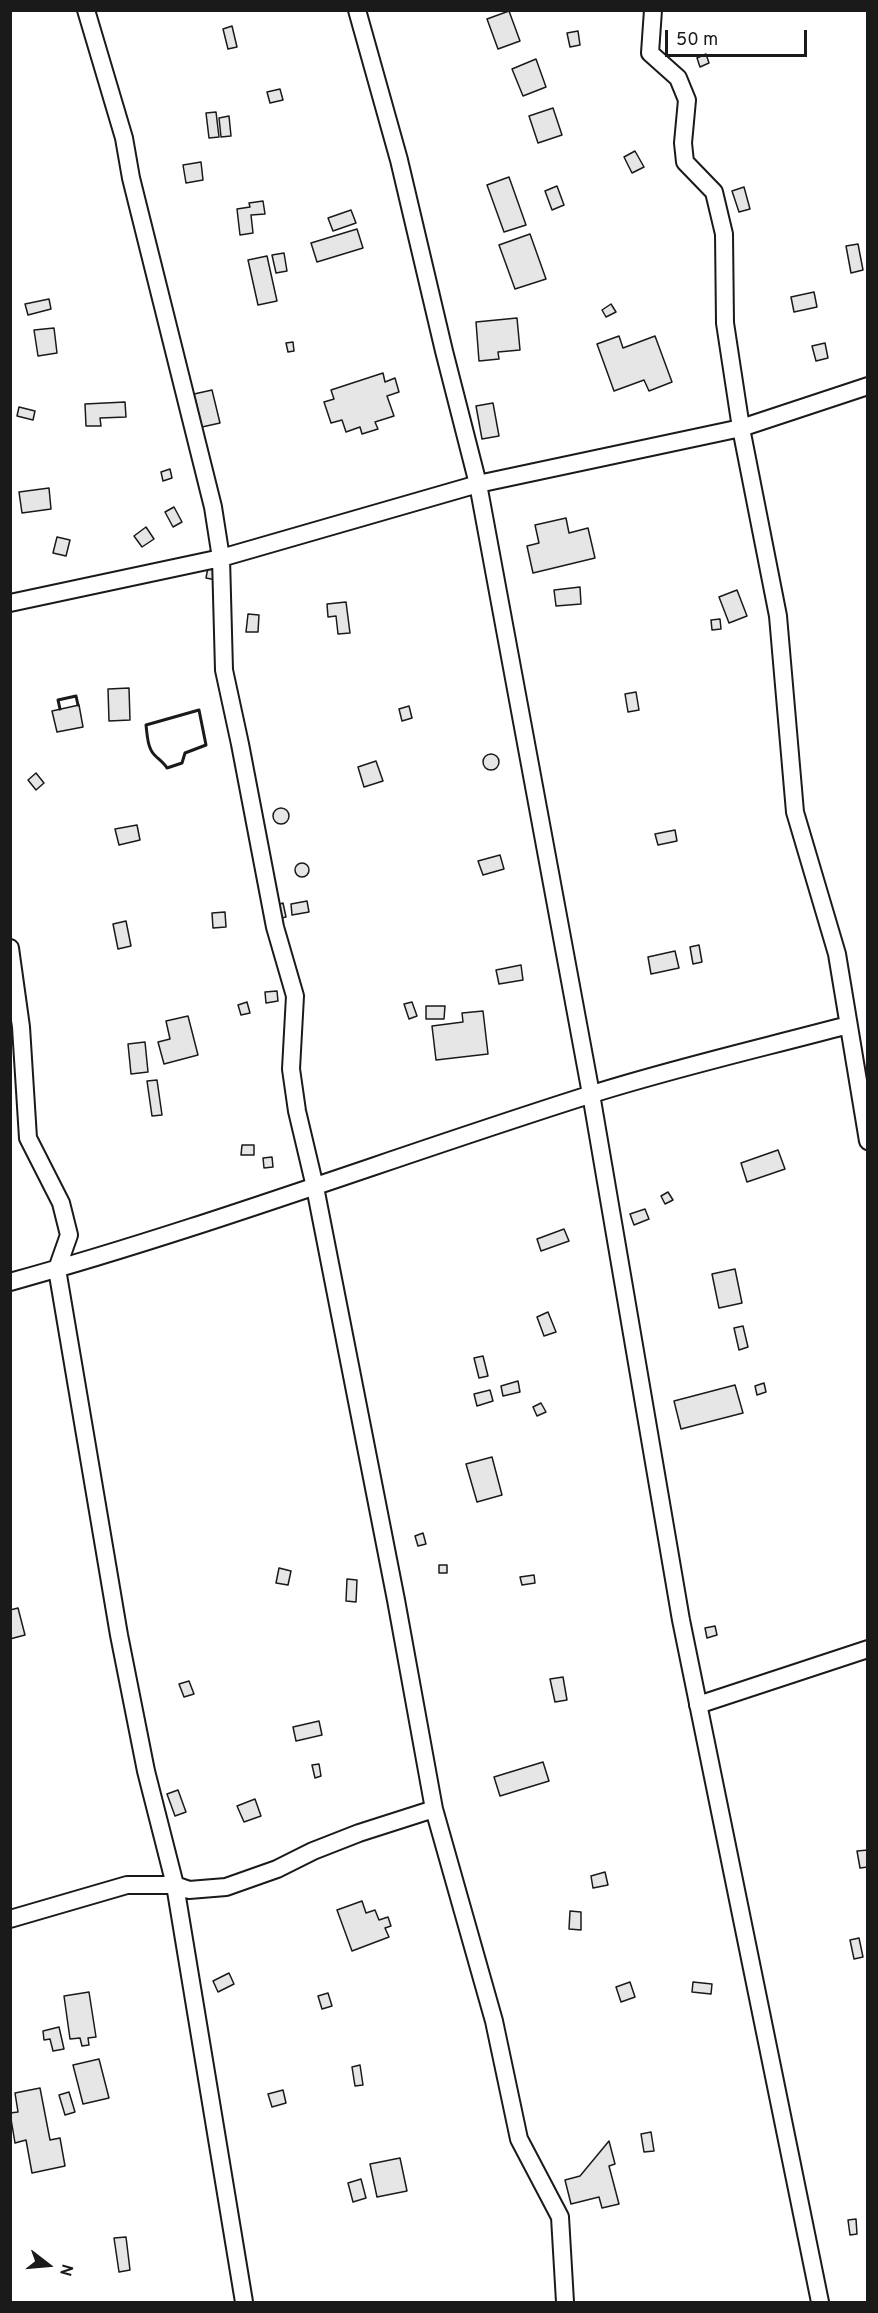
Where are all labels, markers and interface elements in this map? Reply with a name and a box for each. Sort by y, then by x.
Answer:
scale bar [668,18,810,56]
text: 50 m [676,29,718,52]
north arrow [18,2235,78,2295]
text: N [54,2262,77,2278]

